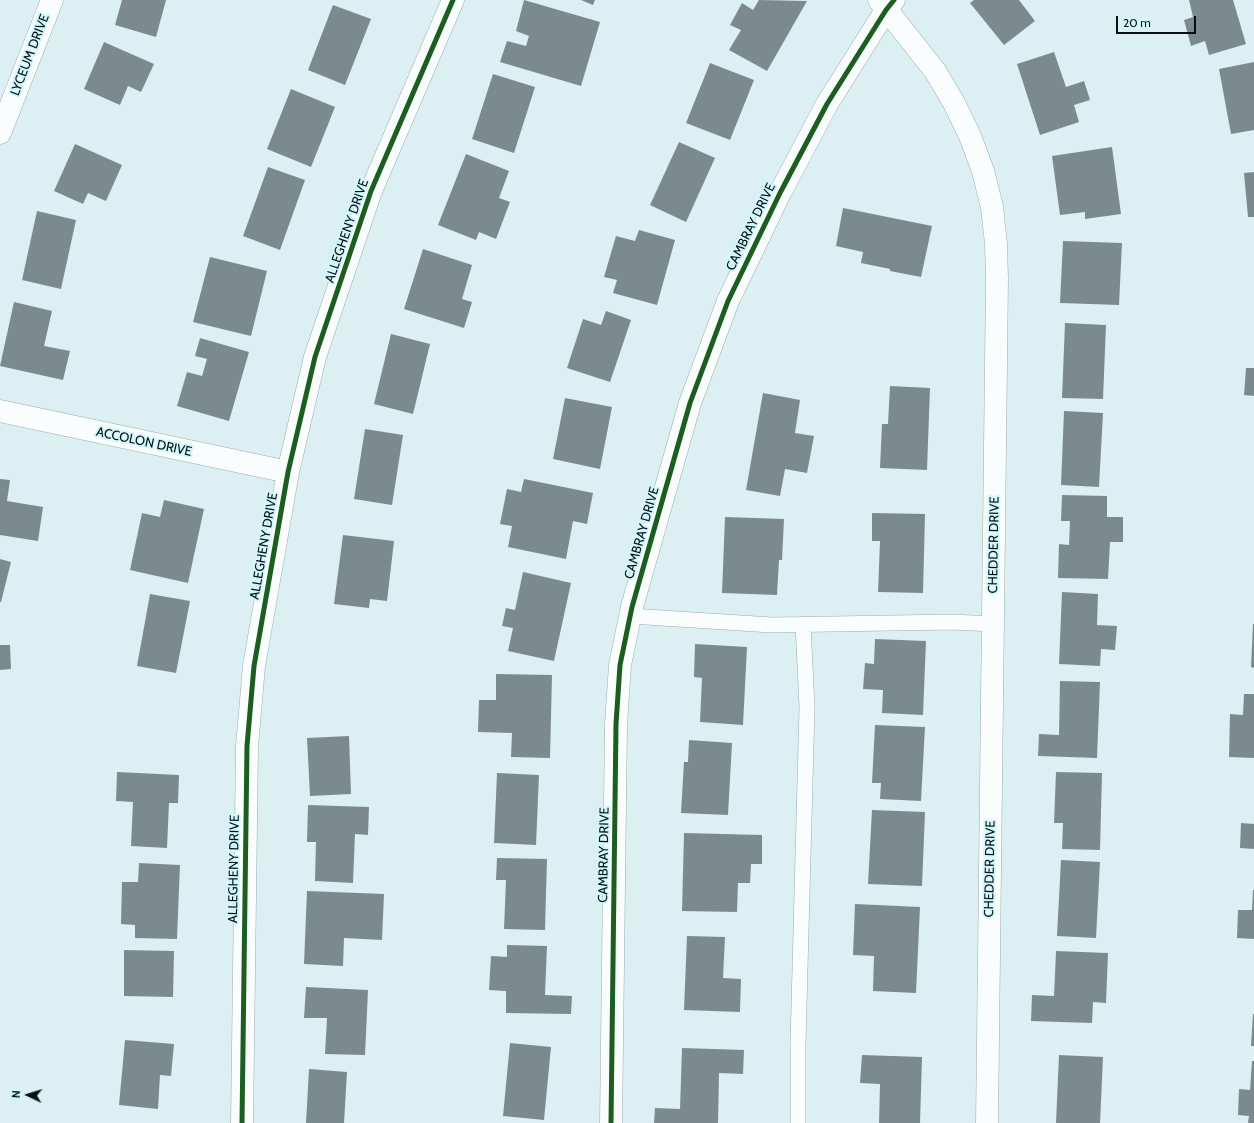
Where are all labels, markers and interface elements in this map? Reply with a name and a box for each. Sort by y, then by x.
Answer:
scale bar [1118,8,1198,34]
street label: LYCEUM DRIVE [7,12,53,98]
text: 20 m [1123,15,1151,30]
street label: ALLEGHENY DRIVE [322,177,372,285]
street label: CAMBRAY DRIVE [723,181,779,273]
street label: ACCOLON DRIVE [95,424,193,460]
street label: CAMBRAY DRIVE [621,485,663,581]
street label: ALLEGHENY DRIVE [247,491,281,601]
street label: CHEDDER DRIVE [985,496,1003,594]
street label: CAMBRAY DRIVE [595,807,613,903]
street label: ALLEGHENY DRIVE [225,815,243,923]
street label: CHEDDER DRIVE [981,820,999,918]
north arrow [8,1075,48,1115]
text: N [9,1090,23,1099]

